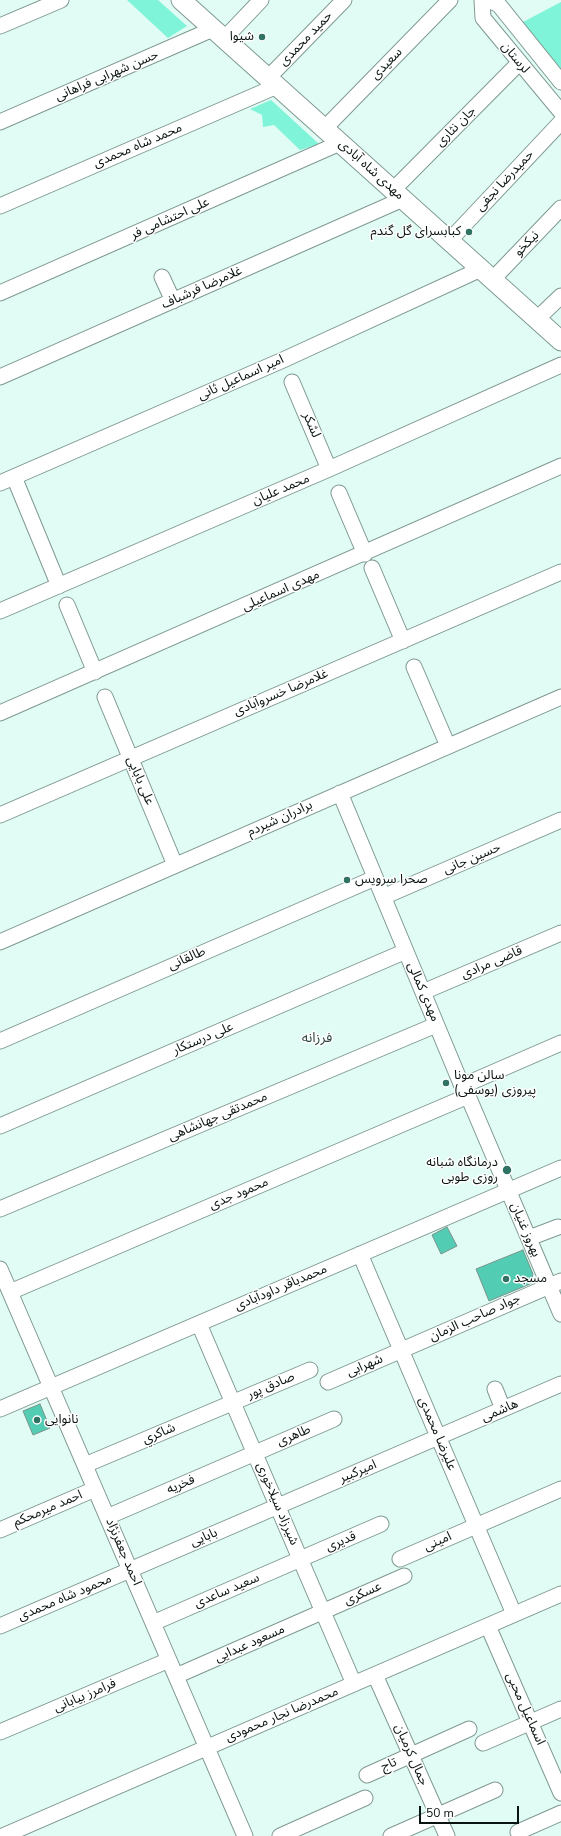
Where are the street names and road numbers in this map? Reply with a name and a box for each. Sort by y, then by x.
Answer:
street label: حمید محمدی [276,9,336,69]
street label: لرستان [497,39,533,77]
street label: سعیدی [368,45,406,83]
street label: حسن شهرابی فراهانی [53,47,161,105]
street label: جان نثاری [433,104,479,150]
street label: محمد شاه محمدی [91,120,185,172]
street label: مهدی شاه آبادی [335,137,407,203]
street label: حمیدرضا نجفی [473,147,537,215]
street label: علی احتشامی فر [128,195,212,243]
street label: نیکخو [511,228,543,260]
street label: غلامرضا فرشباف [159,263,245,313]
street label: امیر اسماعیل ثانی [195,352,287,404]
street label: لشكر [299,410,323,440]
street label: محمد علیان [250,471,312,509]
street label: مهدی اسماعیلی [240,567,322,615]
street label: غلامرضا خسروآبادی [232,666,330,720]
street label: علی بابایی [123,754,157,808]
street label: برادران شیردم [245,798,315,840]
street label: حسین جانی [441,840,503,878]
street label: قاضی مرادی [459,943,525,983]
street label: طالقانی [166,944,208,974]
street label: مهدی کمالی [403,960,443,1024]
street label: علی درستکار [170,1019,236,1059]
street label: محمدتقی جهانشاهی [166,1089,270,1145]
street label: محمود جدی [207,1175,271,1213]
street label: بهروز غنیان [507,1200,543,1260]
street label: محمدباقر داودآبادی [232,1262,330,1314]
street label: جواد صاحب الزمان [427,1291,523,1345]
street label: شهرابی [345,1351,385,1381]
street label: صادق پور [245,1369,297,1403]
street label: علیرضا محمدی [415,1395,459,1473]
street label: هاشمی [479,1396,521,1426]
street label: شاكري [140,1420,178,1448]
street label: طاهری [275,1422,313,1450]
street label: امیرکبیر [337,1457,379,1487]
street label: شیرزاد سیلاخوری [253,1460,301,1548]
street label: فخریه [165,1472,197,1498]
street label: احمد میرمحکم [11,1487,85,1531]
street label: احمد جعفرنژاد [102,1516,144,1588]
street label: بابایی [188,1525,220,1551]
street label: قدیری [323,1529,359,1555]
street label: امینی [422,1529,454,1555]
street label: سعید ساعدی [192,1570,262,1612]
street label: محمود شاه محمدی [16,1571,114,1625]
street label: عسکری [342,1579,384,1609]
street label: مسعود عبدایی [213,1622,287,1666]
street label: اسماعیل محبی [502,1670,548,1748]
street label: فرامرز بیابانی [51,1676,119,1716]
street label: محمدرضا نجار محمودی [223,1684,341,1746]
street label: جمال کرمیان [391,1722,431,1788]
street label: تاج [379,1755,399,1775]

